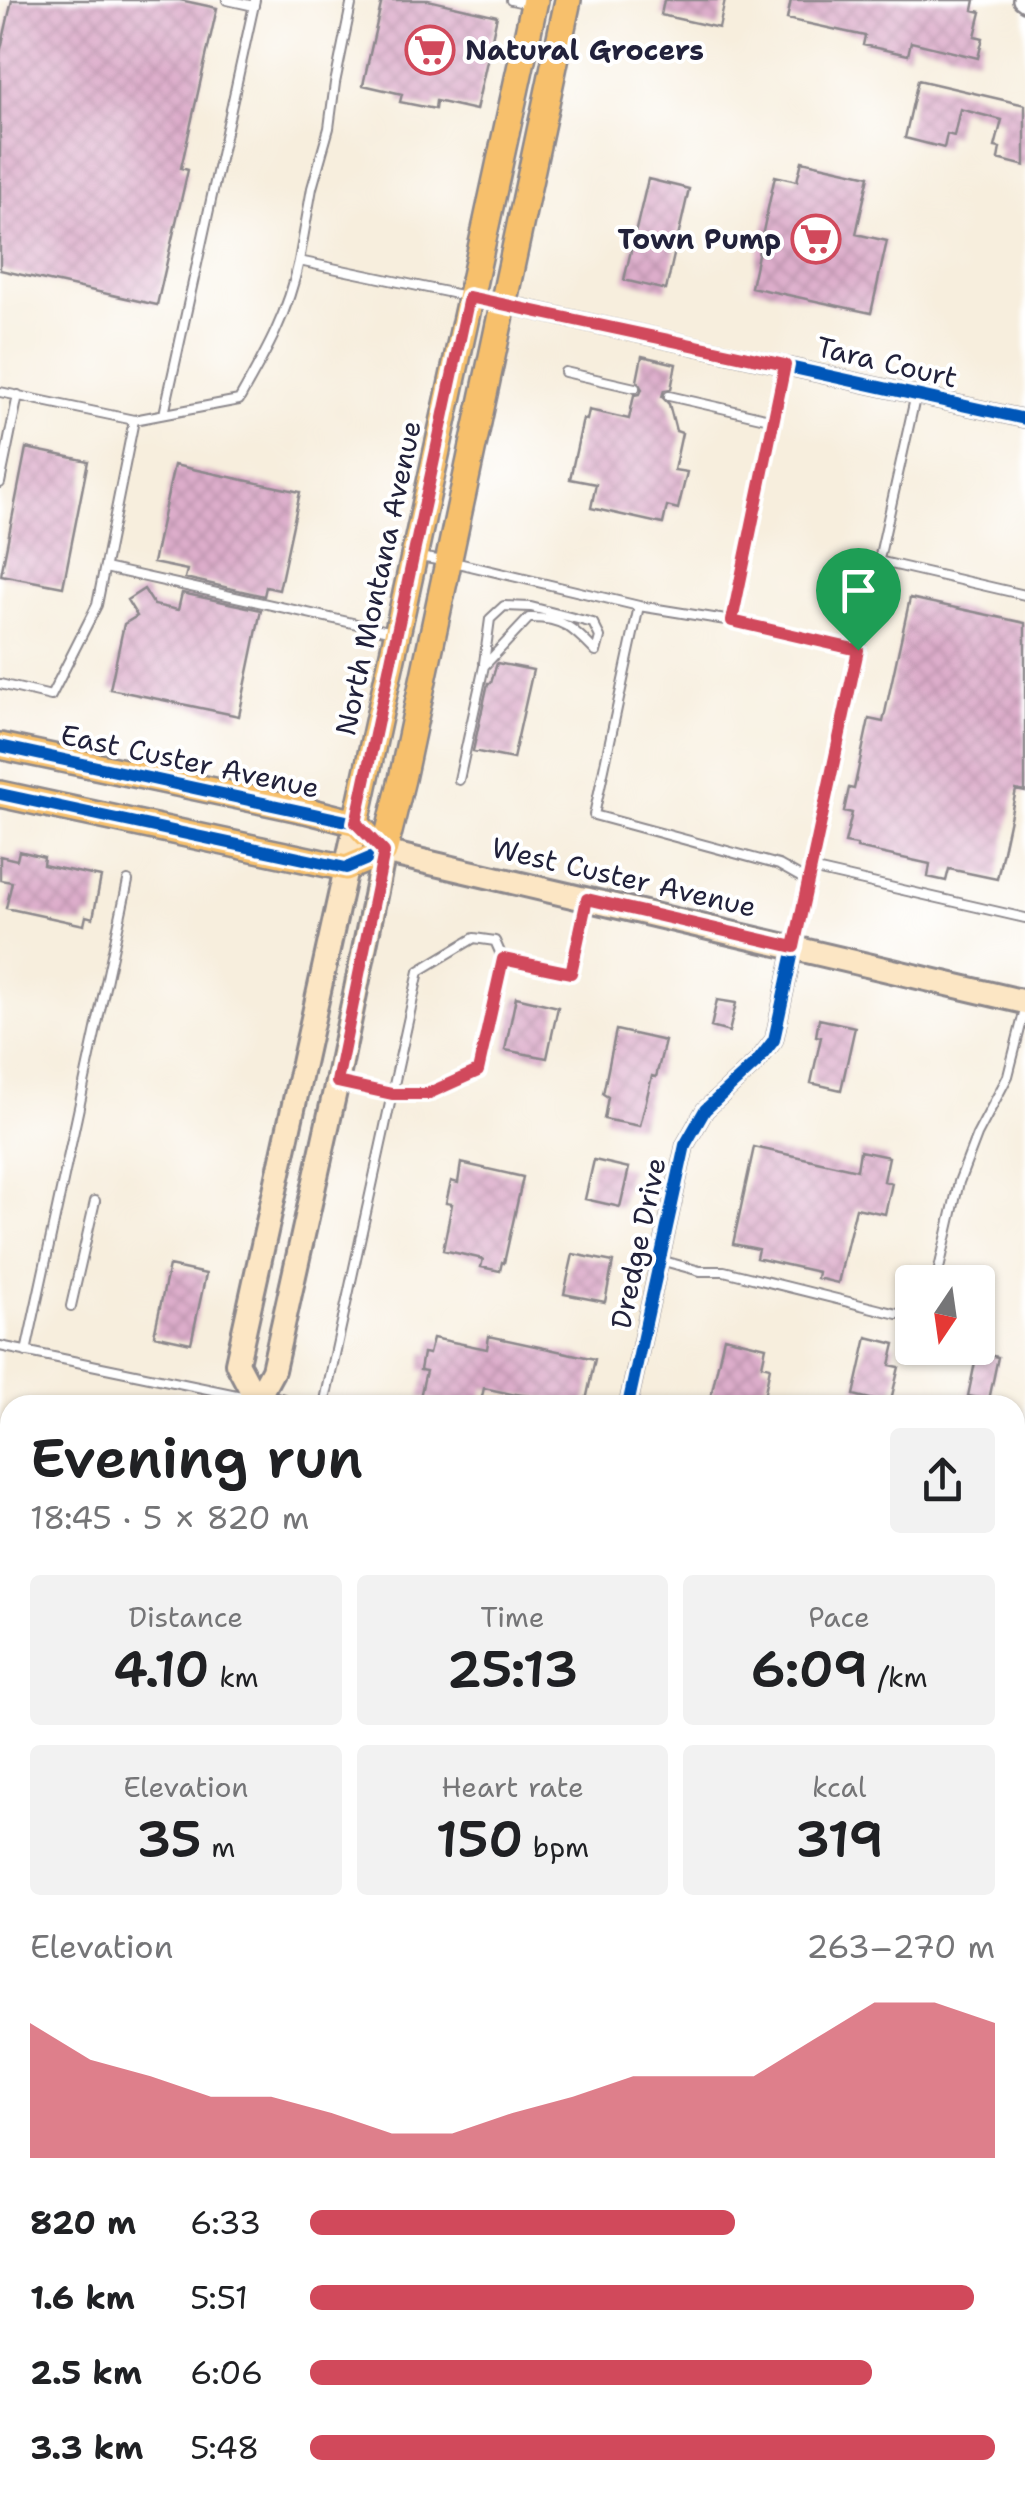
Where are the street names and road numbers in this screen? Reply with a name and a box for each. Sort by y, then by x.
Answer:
street label: Tara Court [813,327,961,397]
street label: North Montana Avenue [326,417,430,739]
street label: East Custer Avenue [57,715,323,807]
street label: West Custer Avenue [488,828,760,926]
street label: Dredge Drive [601,1154,675,1332]

